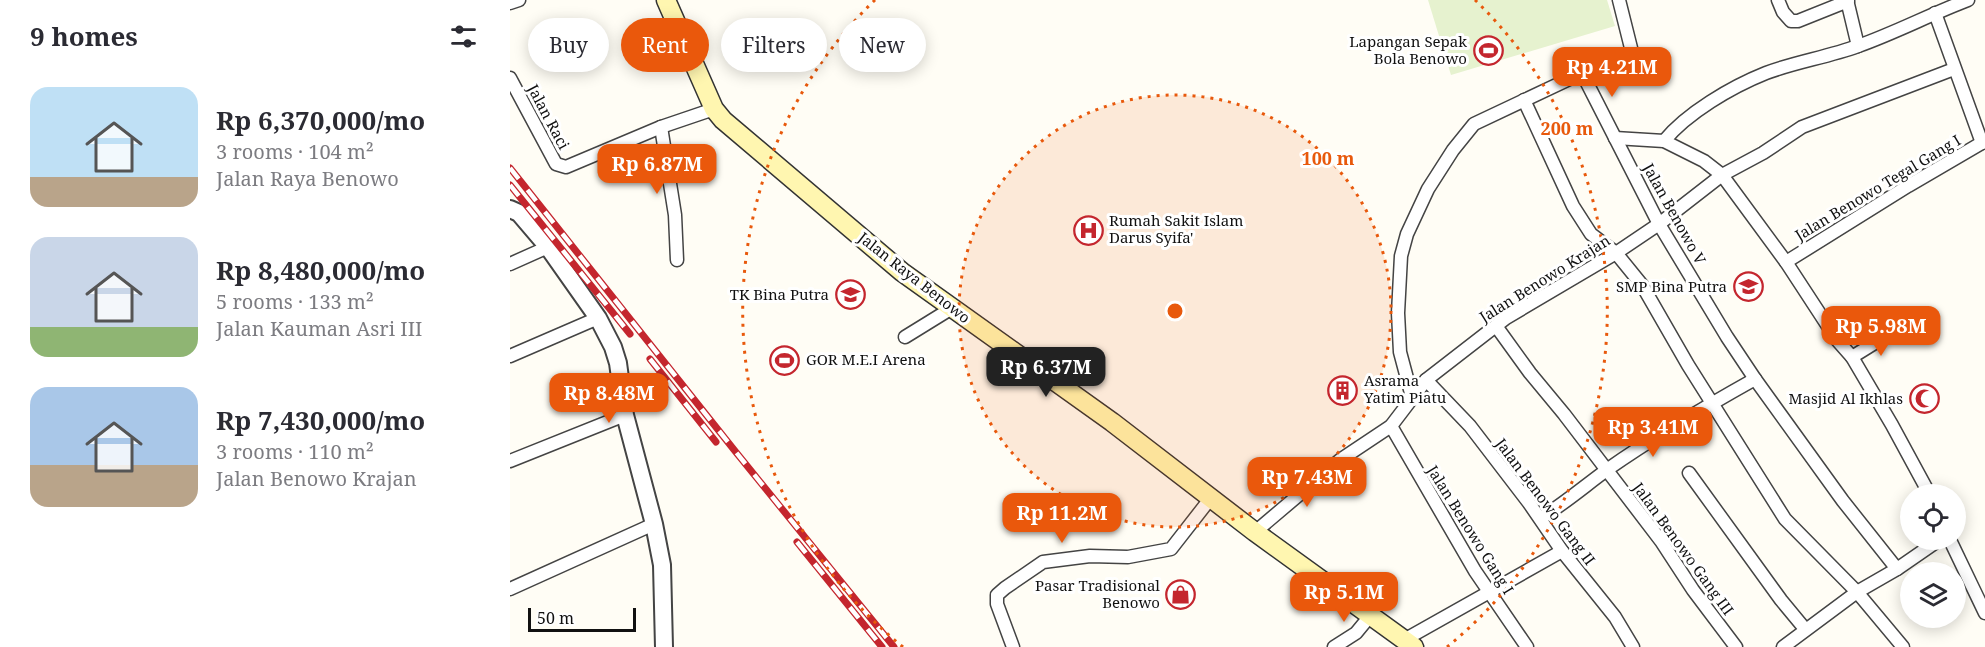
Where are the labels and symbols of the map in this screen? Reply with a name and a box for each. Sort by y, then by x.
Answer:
place label: Lapangan Sepak Bola Benowo [1349,31,1467,68]
sports icon: Lapangan Sepak Bola Benowo [1472,35,1504,67]
pin: Rp 4.21M [1550,47,1674,98]
street label: Jalan Raci [523,80,574,153]
text: 200 m [1541,116,1594,140]
street label: Jalan Benowo Tegal Gang I [1790,130,1964,245]
pin: Rp 6.87M [595,144,719,195]
text: 100 m [1302,146,1355,170]
street label: Jalan Benowo V [1638,159,1711,268]
place label: Rumah Sakit Islam Darus Syifa' [1109,210,1243,247]
hospital icon: Rumah Sakit Islam Darus Syifa' [1072,214,1104,246]
street label: Jalan Raya Benowo [854,227,975,327]
street label: Jalan Benowo Krajan [1475,230,1614,327]
school or university icon: SMP Bina Putra [1732,271,1764,303]
place label: SMP Bina Putra [1616,276,1727,296]
school or university icon: TK Bina Putra [834,279,866,311]
place label: TK Bina Putra [730,284,829,304]
centre of rings [1165,301,1185,321]
pin: Rp 5.98M [1819,306,1943,357]
sports icon: GOR M.E.I Arena [769,344,801,376]
pin: Rp 6.37M [984,347,1108,398]
place label: GOR M.E.I Arena [806,349,926,369]
place label: Asrama Yatim Piatu [1363,370,1447,407]
pin: Rp 8.48M [547,373,671,424]
building icon: Asrama Yatim Piatu [1327,374,1359,406]
mosque icon: Masjid Al Ikhlas [1908,383,1940,415]
place label: Masjid Al Ikhlas [1789,388,1903,408]
pin: Rp 3.41M [1591,407,1715,458]
street label: Jalan Benowo Gang II [1491,433,1600,569]
pin: Rp 7.43M [1245,457,1369,508]
street label: Jalan Benowo Gang I [1423,460,1519,598]
street label: Jalan Benowo Gang III [1628,477,1739,619]
pin: Rp 11.2M [1000,493,1124,544]
pin: Rp 5.1M [1289,572,1399,623]
place label: Pasar Tradisional Benowo [1035,575,1160,612]
shop icon: Pasar Tradisional Benowo [1165,579,1197,611]
scale bar [528,605,636,632]

